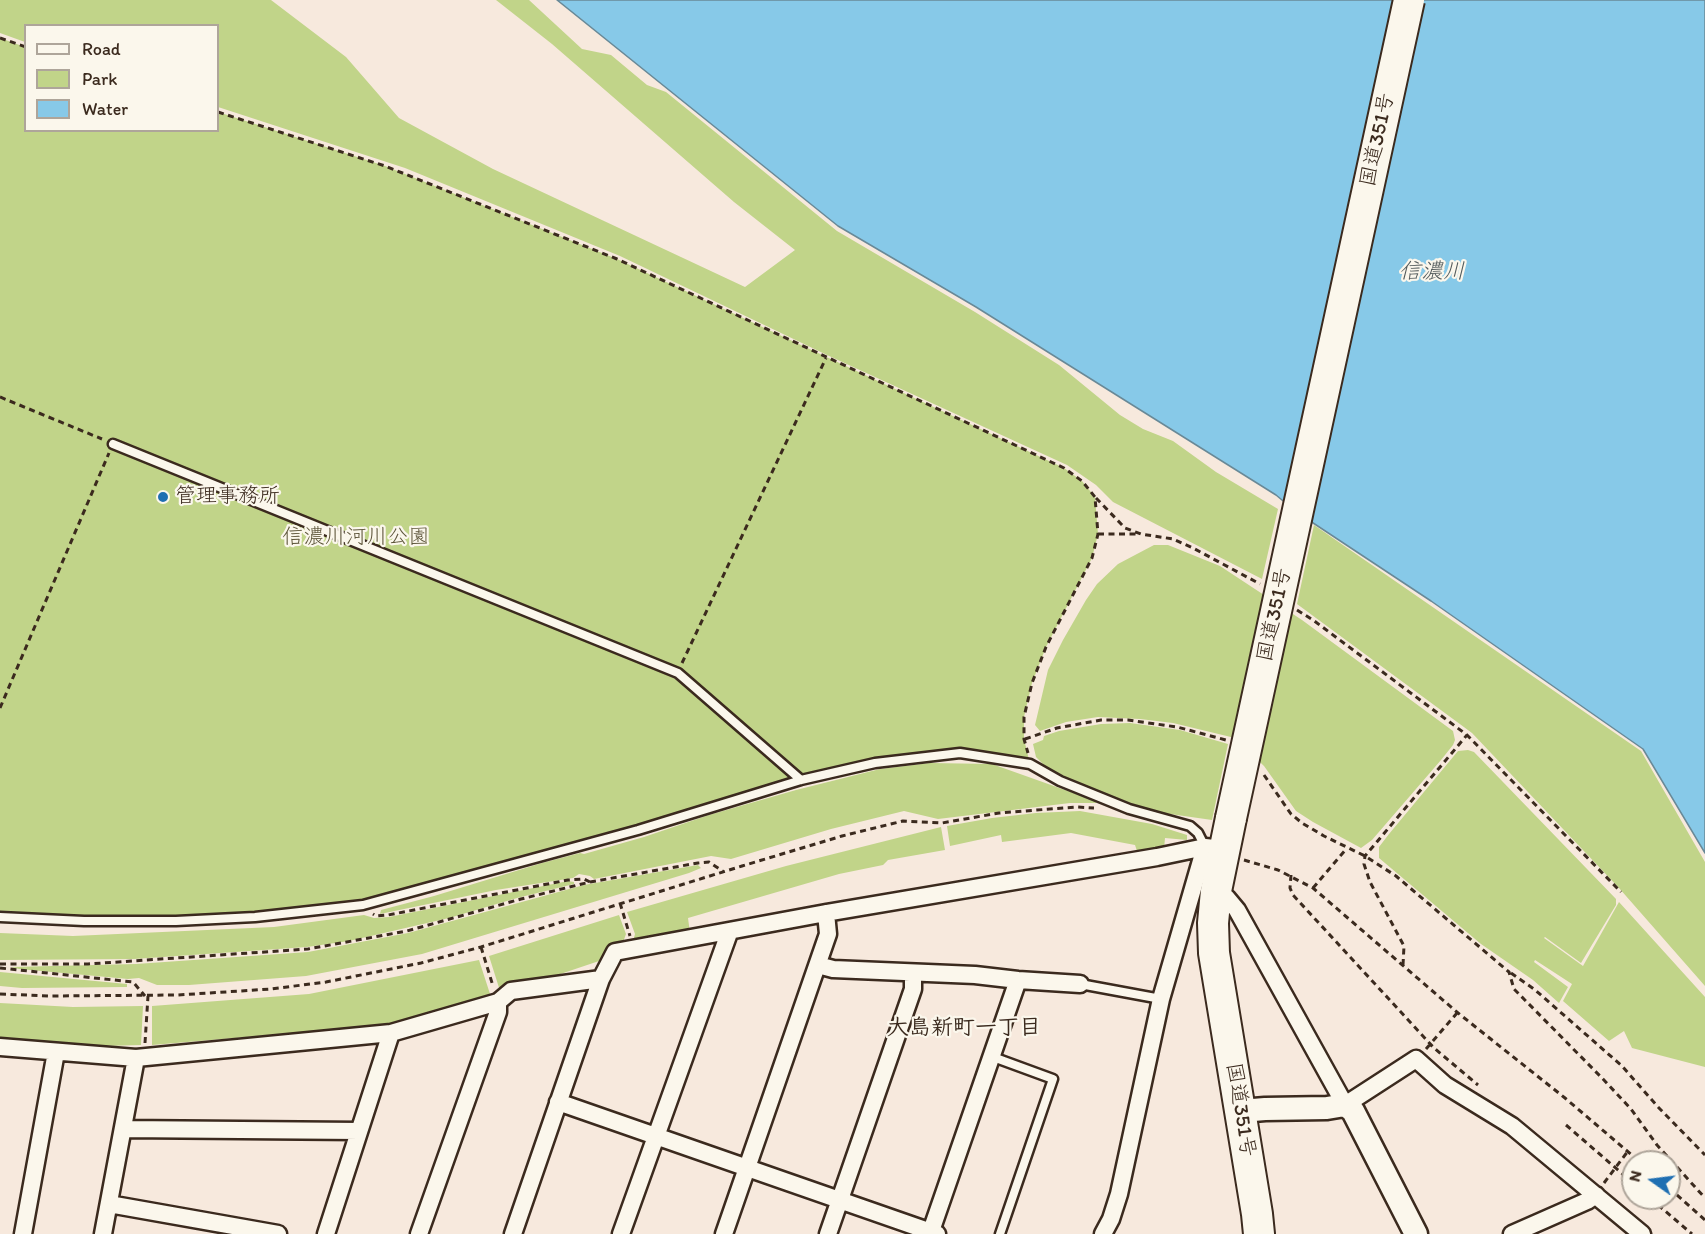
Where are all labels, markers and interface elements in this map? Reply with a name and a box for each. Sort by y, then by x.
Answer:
legend [24,24,219,132]
text: Road [82,38,121,60]
text: Park [82,68,117,90]
street label: 国道351号 [1356,91,1400,189]
text: Water [82,98,128,120]
water label: 信濃川 [1399,259,1465,285]
place label: 管理事務所 [175,484,280,510]
marker: 管理事務所 [156,490,170,504]
park label: 信濃川河川公園 [283,525,429,551]
street label: 国道351号 [1253,566,1297,664]
district label: 大島新町一丁目 [887,1015,1041,1041]
street label: 国道351号 [1220,1061,1260,1159]
north arrow [1621,1150,1681,1210]
text: N [1624,1168,1646,1184]

